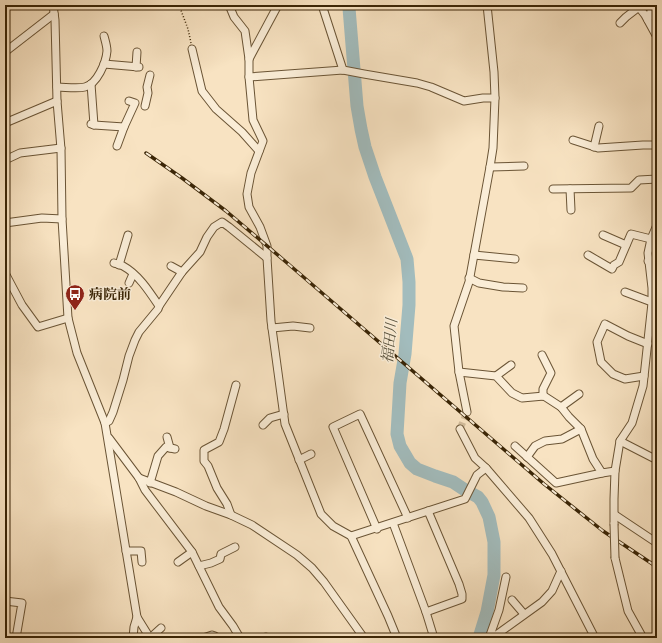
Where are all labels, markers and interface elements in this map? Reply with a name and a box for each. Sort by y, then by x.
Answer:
bus stop icon: 病院前 [64,283,86,311]
place label: 病院前 [89,286,131,303]
water label: 福田川 [378,316,402,364]

